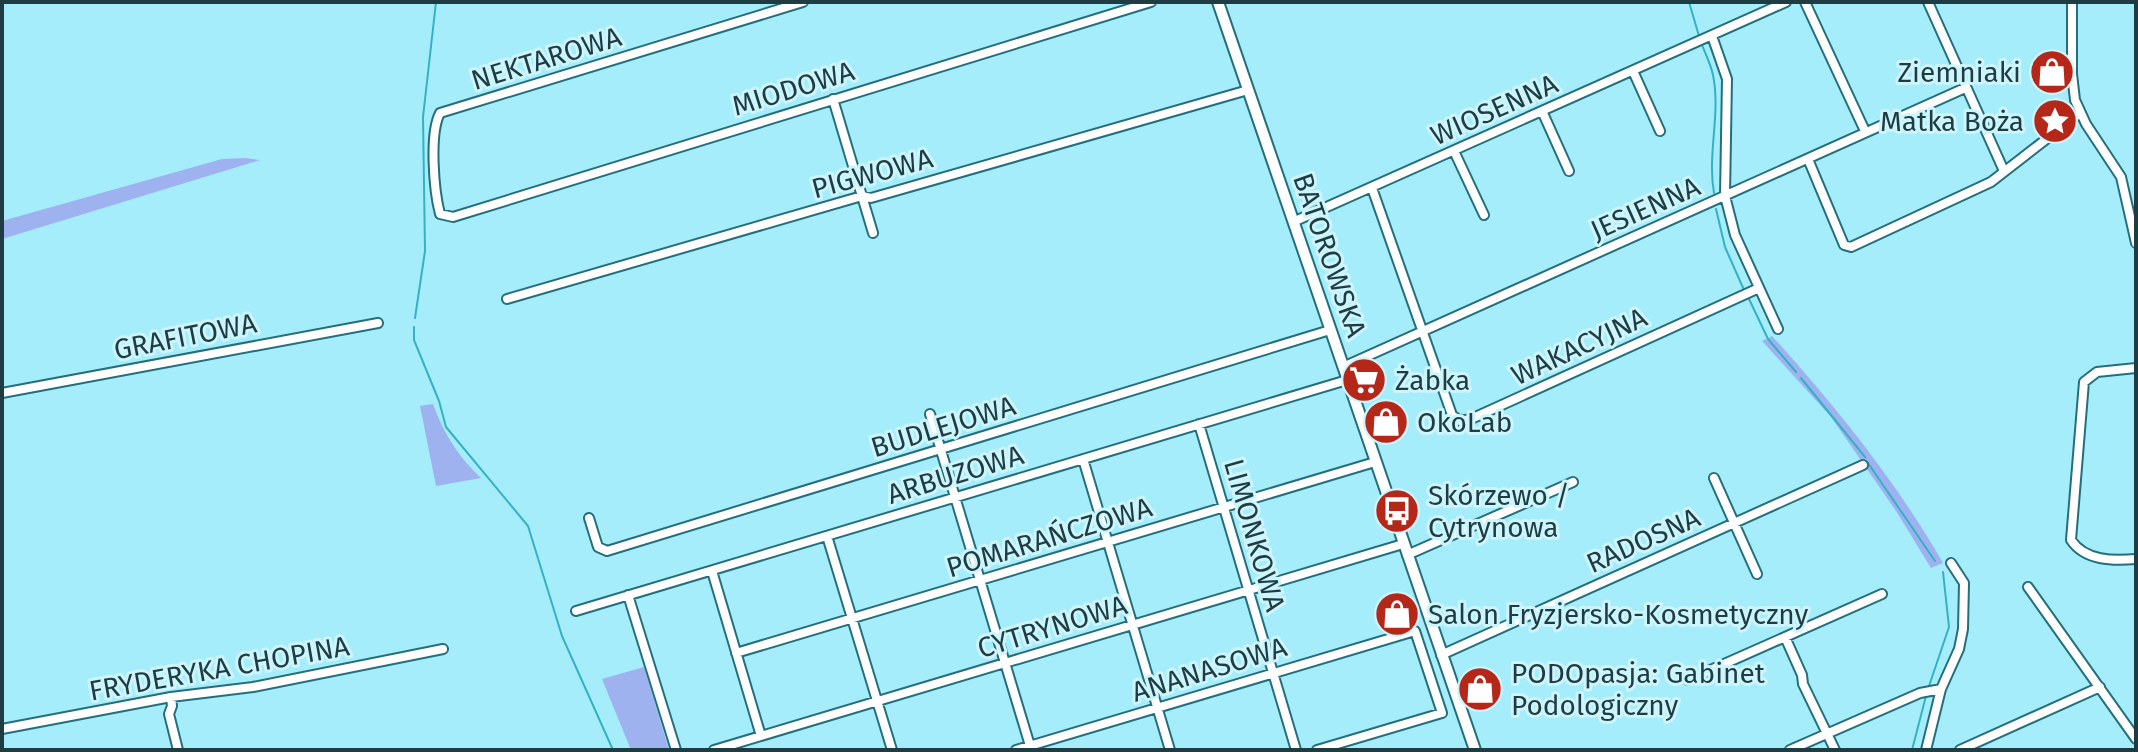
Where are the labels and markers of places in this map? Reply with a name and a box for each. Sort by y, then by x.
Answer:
shop icon: Ziemniaki [2028,48,2076,96]
place label: Ziemniaki [1897,56,2021,89]
place icon: Matka Boża [2031,97,2079,145]
place label: Matka Boża [1880,105,2024,138]
supermarket icon: Żabka [1340,356,1388,404]
place label: Żabka [1395,364,1470,397]
shop icon: OkoLab [1362,398,1410,446]
place label: OkoLab [1417,406,1512,439]
place label: Skórzewo / Cytrynowa [1428,479,1570,544]
bus stop icon: Skórzewo / Cytrynowa [1373,487,1421,535]
shop icon: Salon Fryzjersko-Kosmetyczny [1373,590,1421,638]
place label: Salon Fryzjersko-Kosmetyczny [1428,598,1809,631]
place label: PODOpasja: Gabinet Podologiczny [1511,657,1766,722]
shop icon: PODOpasja: Gabinet Podologiczny [1456,665,1504,713]

